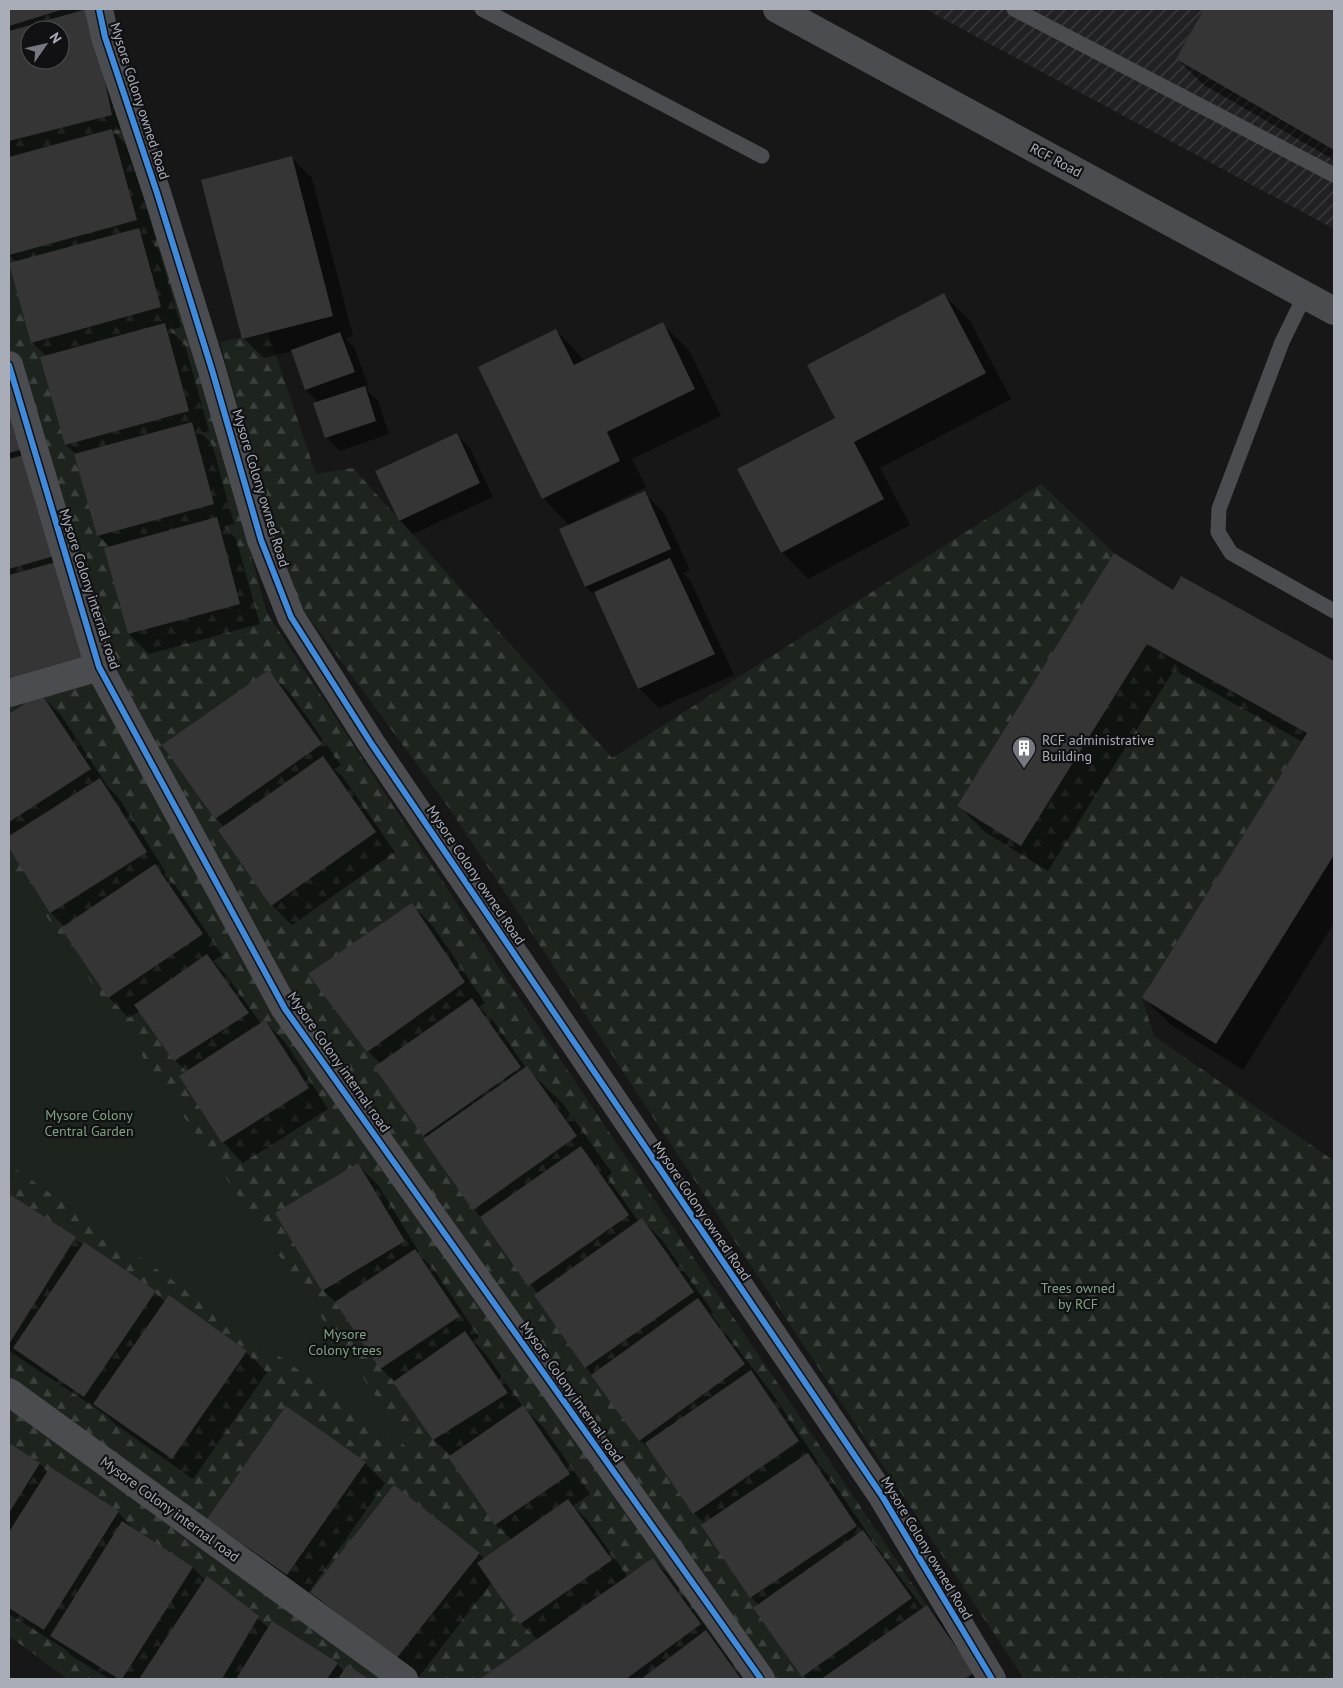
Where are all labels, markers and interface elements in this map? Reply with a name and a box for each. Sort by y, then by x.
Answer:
north arrow [20,20,70,70]
street label: Mysore Colony owned Road [106,20,174,182]
text: N [46,29,66,47]
street label: RCF Road [1027,139,1085,181]
street label: Mysore Colony owned Road [228,407,294,569]
street label: Mysore Colony internal road [56,506,124,672]
place label: RCF administrative Building [1042,731,1154,765]
building icon: RCF administrative Building [1011,735,1037,769]
street label: Mysore Colony owned Road [423,802,529,948]
street label: Mysore Colony internal road [284,988,394,1136]
park label: Mysore Colony Central Garden [44,1106,134,1140]
street label: Mysore Colony owned Road [649,1138,755,1284]
park label: Trees owned by RCF [1041,1279,1115,1313]
street label: Mysore Colony internal road [517,1318,627,1466]
park label: Mysore Colony trees [308,1325,382,1359]
street label: Mysore Colony internal road [97,1452,243,1566]
street label: Mysore Colony owned Road [877,1473,977,1623]

